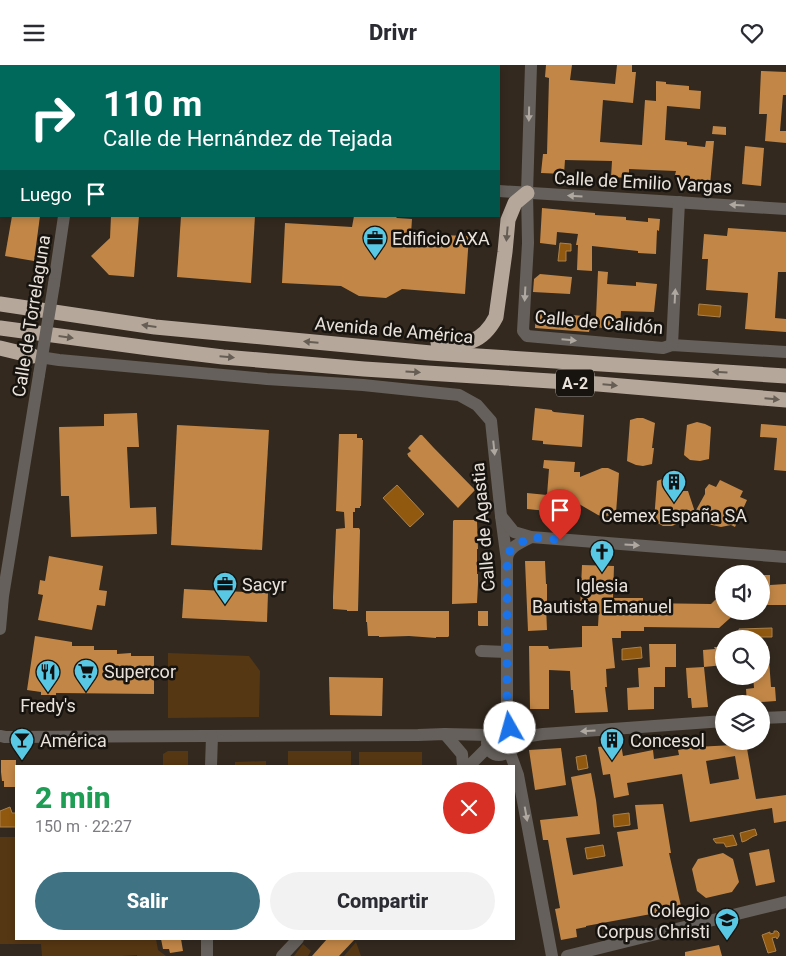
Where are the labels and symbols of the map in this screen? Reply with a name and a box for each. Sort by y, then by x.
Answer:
one-way arrow [525,106,533,122]
street label: Calle de Emilio Vargas [553,167,733,197]
one-way arrow [567,191,583,199]
one-way arrow [729,201,745,209]
office icon: Edificio AXA [362,225,388,259]
one-way arrow [503,227,511,243]
place label: Edificio AXA [392,228,490,249]
street label: Calle de Torrelaguna [8,233,54,399]
one-way arrow [520,286,528,302]
one-way arrow [671,288,679,304]
street label: Calle de Calidón [534,306,664,338]
street label: Avenida de América [314,313,474,347]
one-way arrow [141,322,157,330]
one-way arrow [58,333,74,341]
one-way arrow [561,336,577,344]
one-way arrow [303,338,319,346]
one-way arrow [219,354,235,362]
one-way arrow [405,368,421,376]
one-way arrow [712,368,728,376]
road number: A-2 [556,369,594,397]
one-way arrow [602,382,618,390]
one-way arrow [764,395,780,403]
one-way arrow [490,440,498,456]
street label: Calle de Agastia [467,462,499,592]
building icon: Cemex España SA [661,469,687,503]
pin [539,489,581,540]
place label: Cemex España SA [601,505,747,526]
church icon: Iglesia Bautista Emanuel [589,539,615,573]
one-way arrow [624,542,640,550]
office icon: Sacyr [212,571,238,605]
place label: Sacyr [242,574,287,595]
place label: Iglesia Bautista Emanuel [532,575,672,617]
supermarket icon: Supercor [73,658,99,692]
restaurant icon: Fredy's [35,659,61,693]
place label: Supercor [104,661,176,682]
place label: Fredy's [20,695,76,716]
position arrow [483,701,535,753]
bar icon: América [9,727,35,761]
one-way arrow [580,727,596,735]
building icon: Concesol [599,727,625,761]
place label: América [40,730,107,751]
place label: Concesol [630,730,705,751]
one-way arrow [522,806,530,822]
place label: Colegio Corpus Christi [596,900,710,942]
school or university icon: Colegio Corpus Christi [714,907,740,941]

